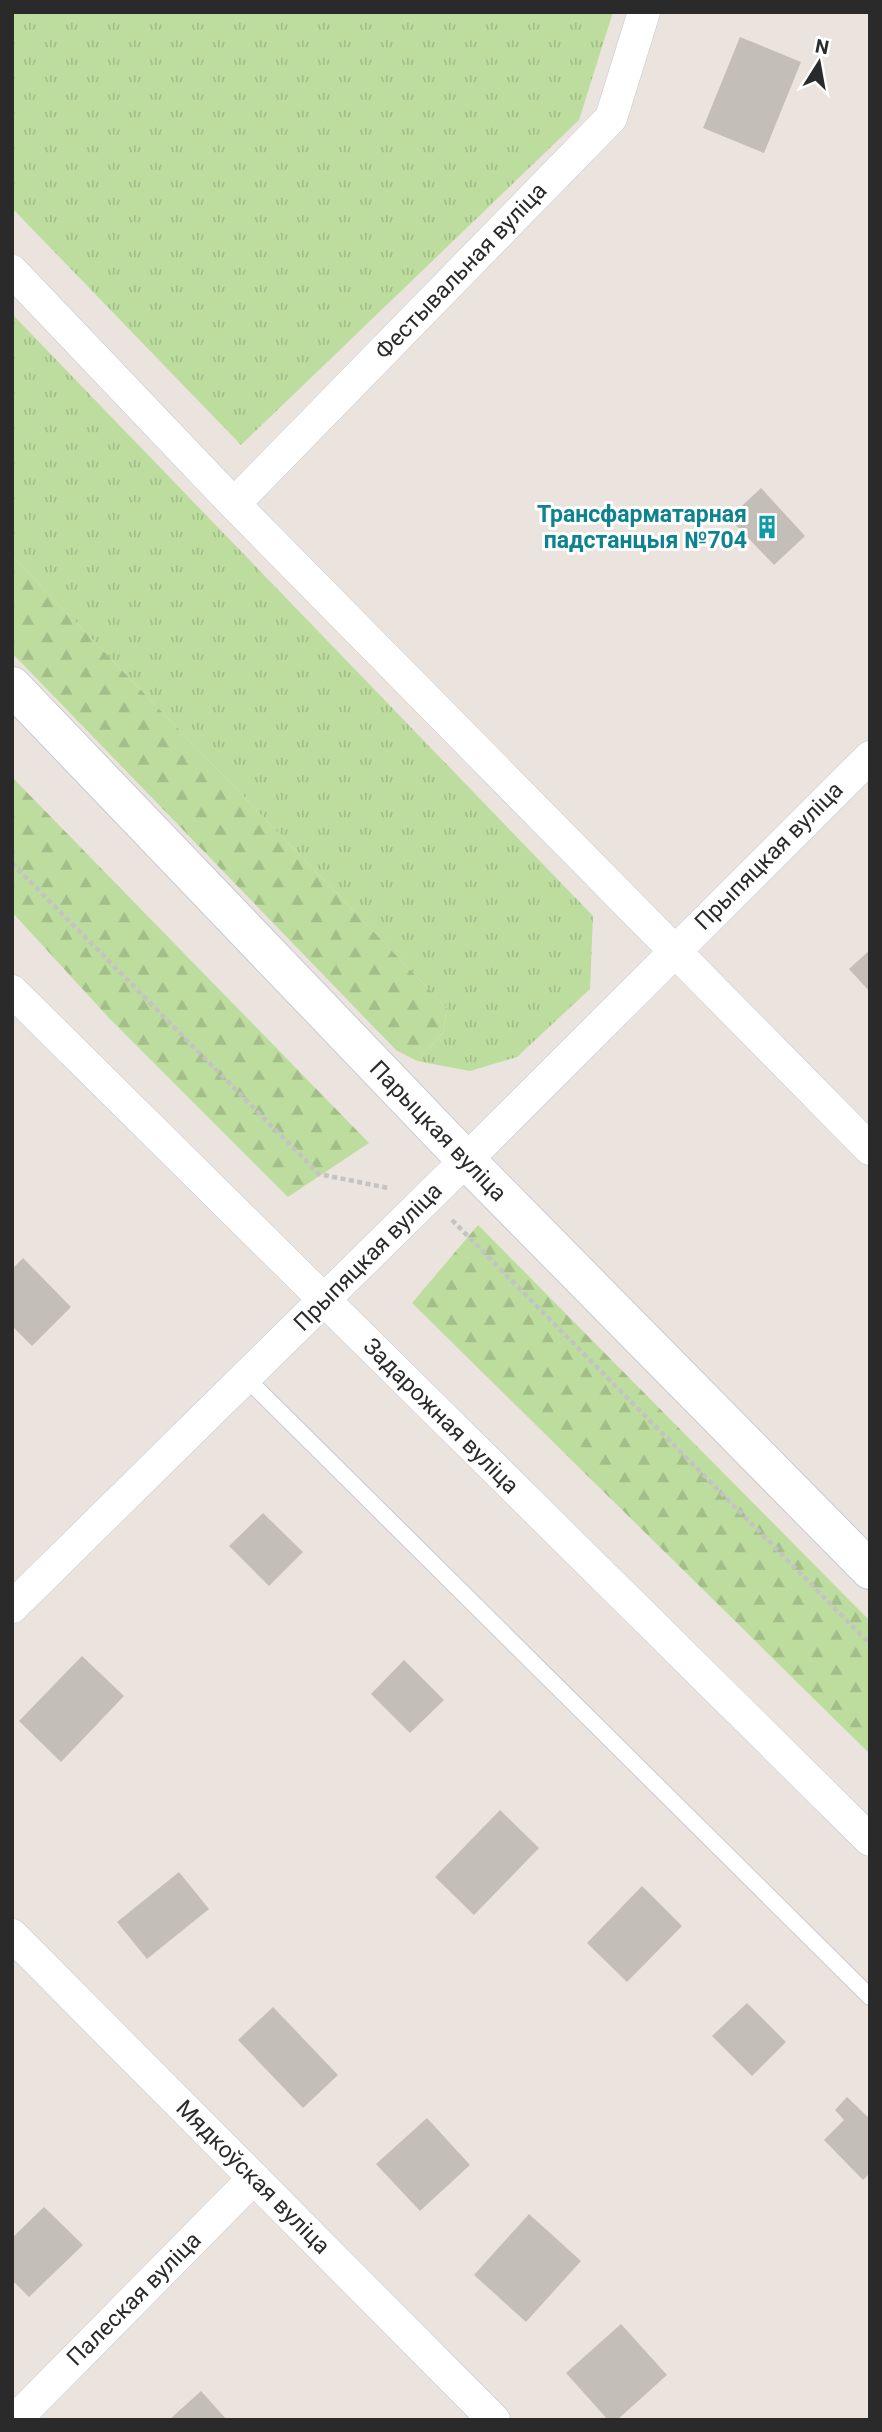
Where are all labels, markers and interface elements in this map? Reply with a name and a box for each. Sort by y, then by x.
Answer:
north arrow [784,28,854,98]
text: N [813,34,831,59]
street label: Фестывальная вуліца [370,177,552,365]
place label: Трансфарматарная падстанцыя №704 [537,501,747,554]
building icon: Трансфарматарная падстанцыя №704 [753,513,781,541]
street label: Прыпяцкая вуліца [689,776,849,936]
street label: Парыцкая вуліца [364,1055,512,1207]
street label: Прыпяцкая вуліца [288,1177,448,1337]
street label: Задарожная вуліца [358,1333,524,1499]
street label: Мядкоўская вуліца [171,2095,335,2259]
street label: Палеская вуліца [61,2226,207,2372]

